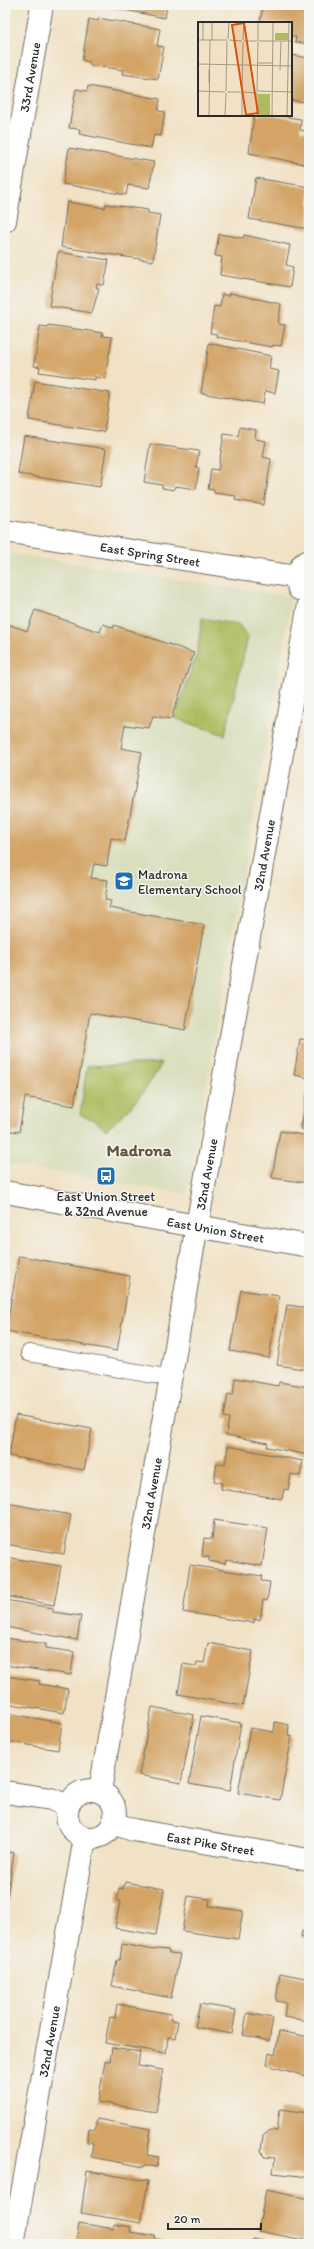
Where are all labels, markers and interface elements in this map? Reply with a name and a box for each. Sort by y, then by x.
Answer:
inset map [198,22,292,116]
street label: 33rd Avenue [17,41,43,113]
street label: East Spring Street [99,539,201,570]
street label: 32nd Avenue [250,818,278,892]
place label: Madrona Elementary School [138,867,242,897]
school or university icon: Madrona Elementary School [113,870,135,892]
street label: 32nd Avenue [193,1137,221,1211]
district label: Madrona [106,1140,172,1160]
bus stop icon: East Union Street & 32nd Avenue [95,1165,117,1187]
place label: East Union Street & 32nd Avenue [57,1189,155,1219]
street label: East Union Street [166,1214,266,1246]
street label: 32nd Avenue [138,1456,165,1530]
street label: East Pike Street [166,1829,256,1859]
street label: 32nd Avenue [36,2004,63,2078]
scale bar [168,2205,261,2231]
text: 20 m [174,2212,201,2226]

